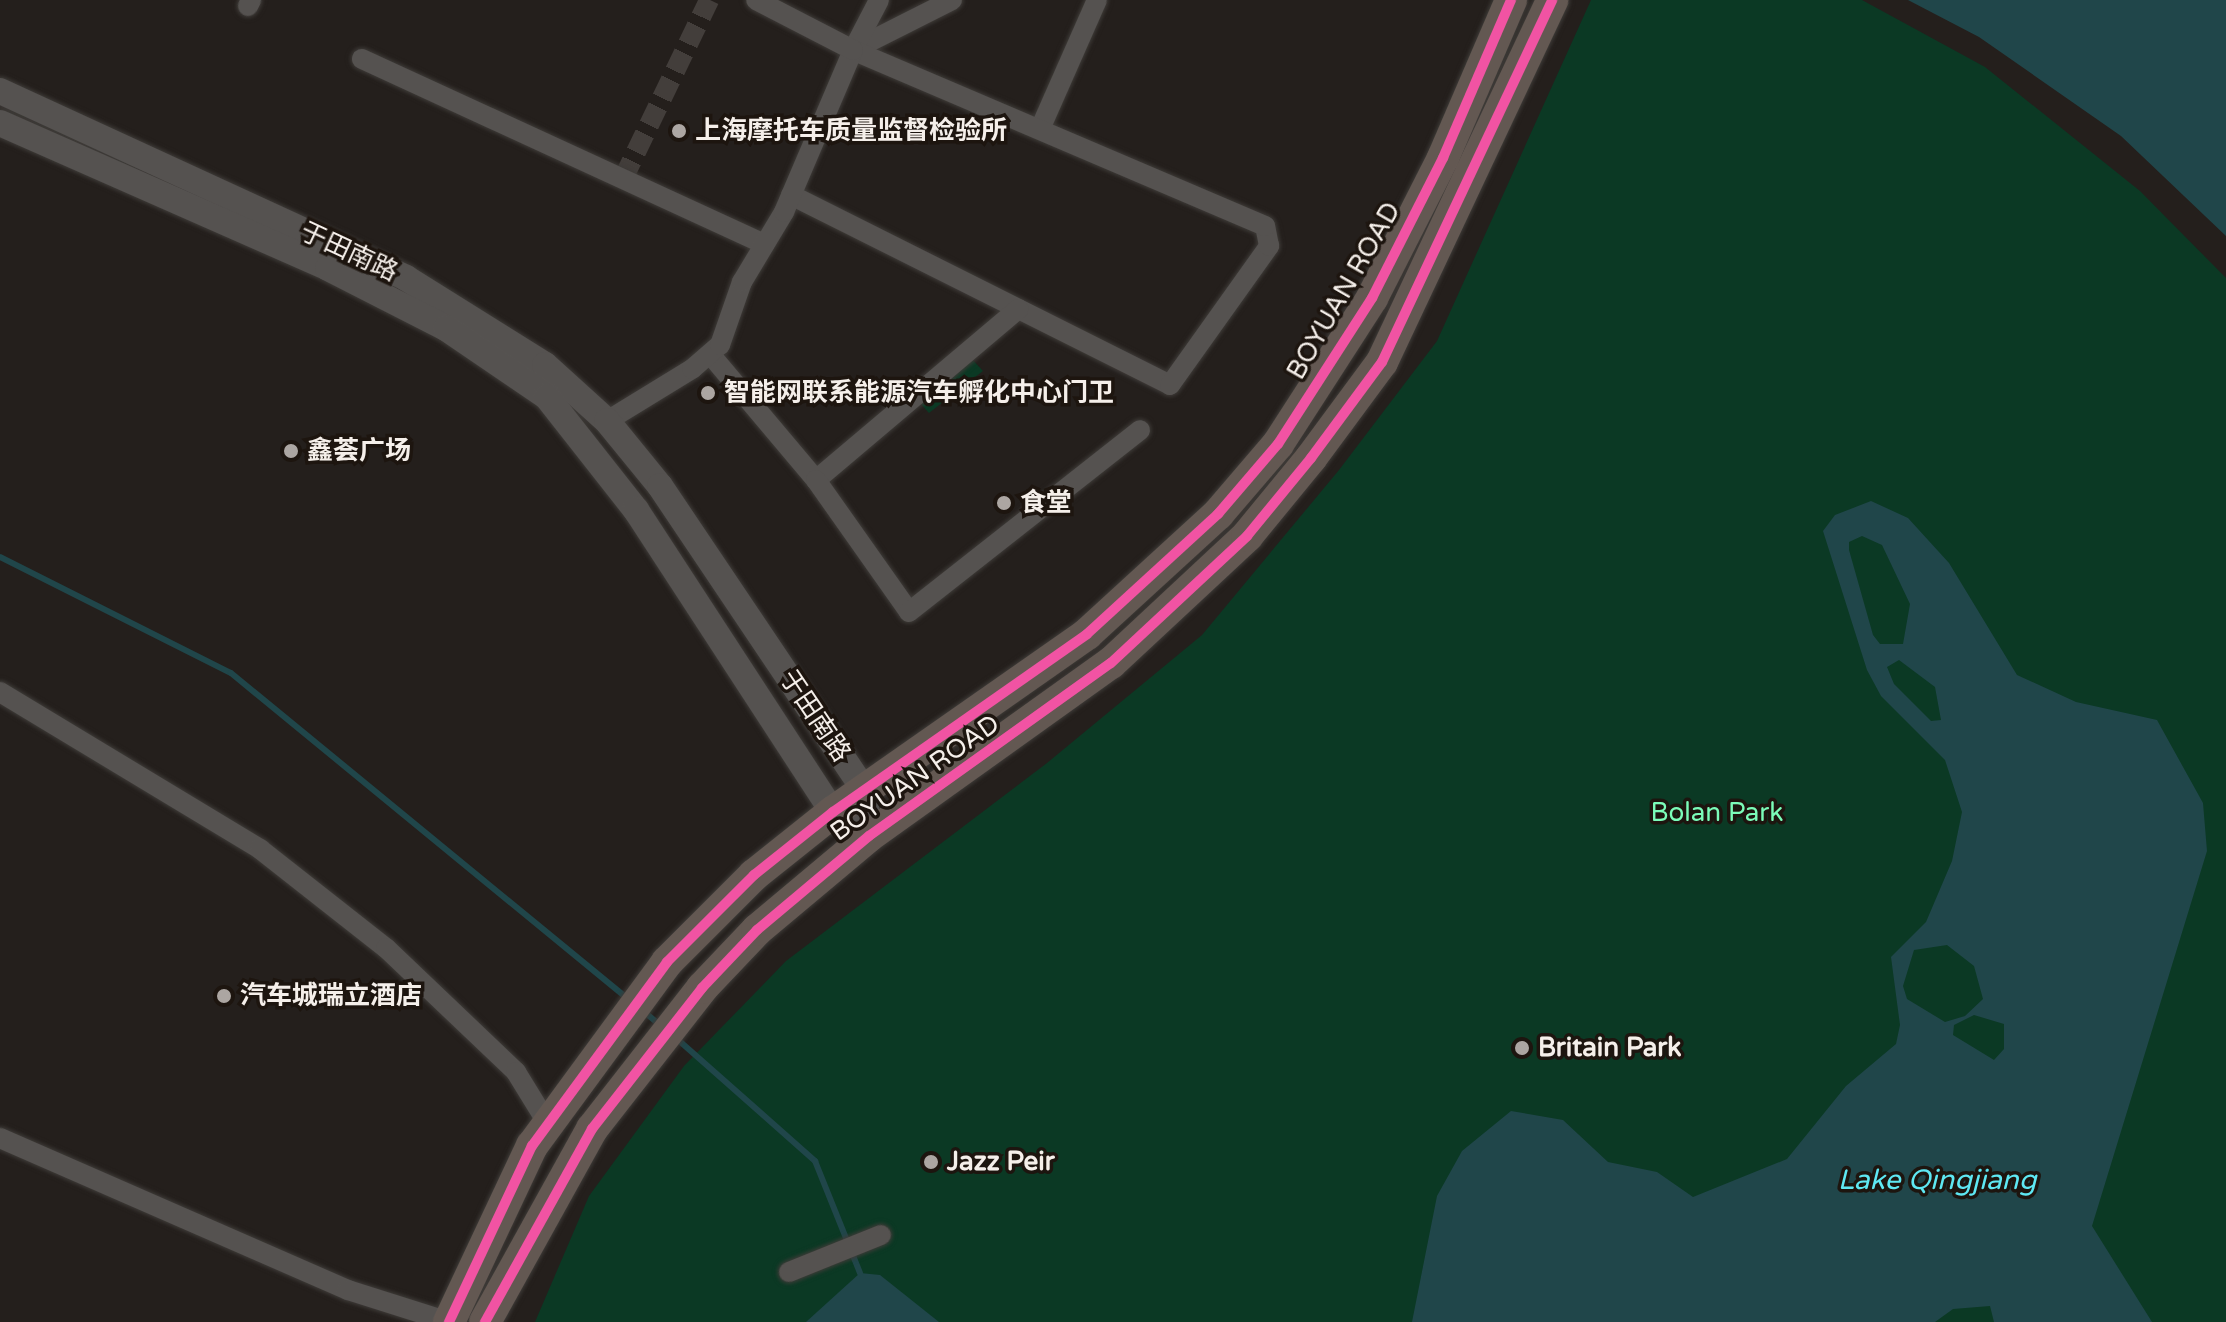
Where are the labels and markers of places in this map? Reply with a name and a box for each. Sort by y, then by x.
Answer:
place label: 上海摩托车质量监督检验所 [695,115,1007,147]
marker: 上海摩托车质量监督检验所 [670,122,688,140]
place label: 智能网联系能源汽车孵化中心门卫 [724,377,1114,409]
marker: 智能网联系能源汽车孵化中心门卫 [699,384,717,402]
place label: 鑫荟广场 [307,435,411,467]
marker: 鑫荟广场 [282,442,300,460]
place label: 食堂 [1020,487,1072,519]
marker: 食堂 [995,494,1013,512]
place label: 汽车城瑞立酒店 [240,980,422,1012]
marker: 汽车城瑞立酒店 [215,987,233,1005]
place label: Britain Park [1538,1032,1681,1064]
marker: Britain Park [1513,1039,1531,1057]
place label: Jazz Peir [947,1146,1055,1178]
marker: Jazz Peir [922,1153,940,1171]

